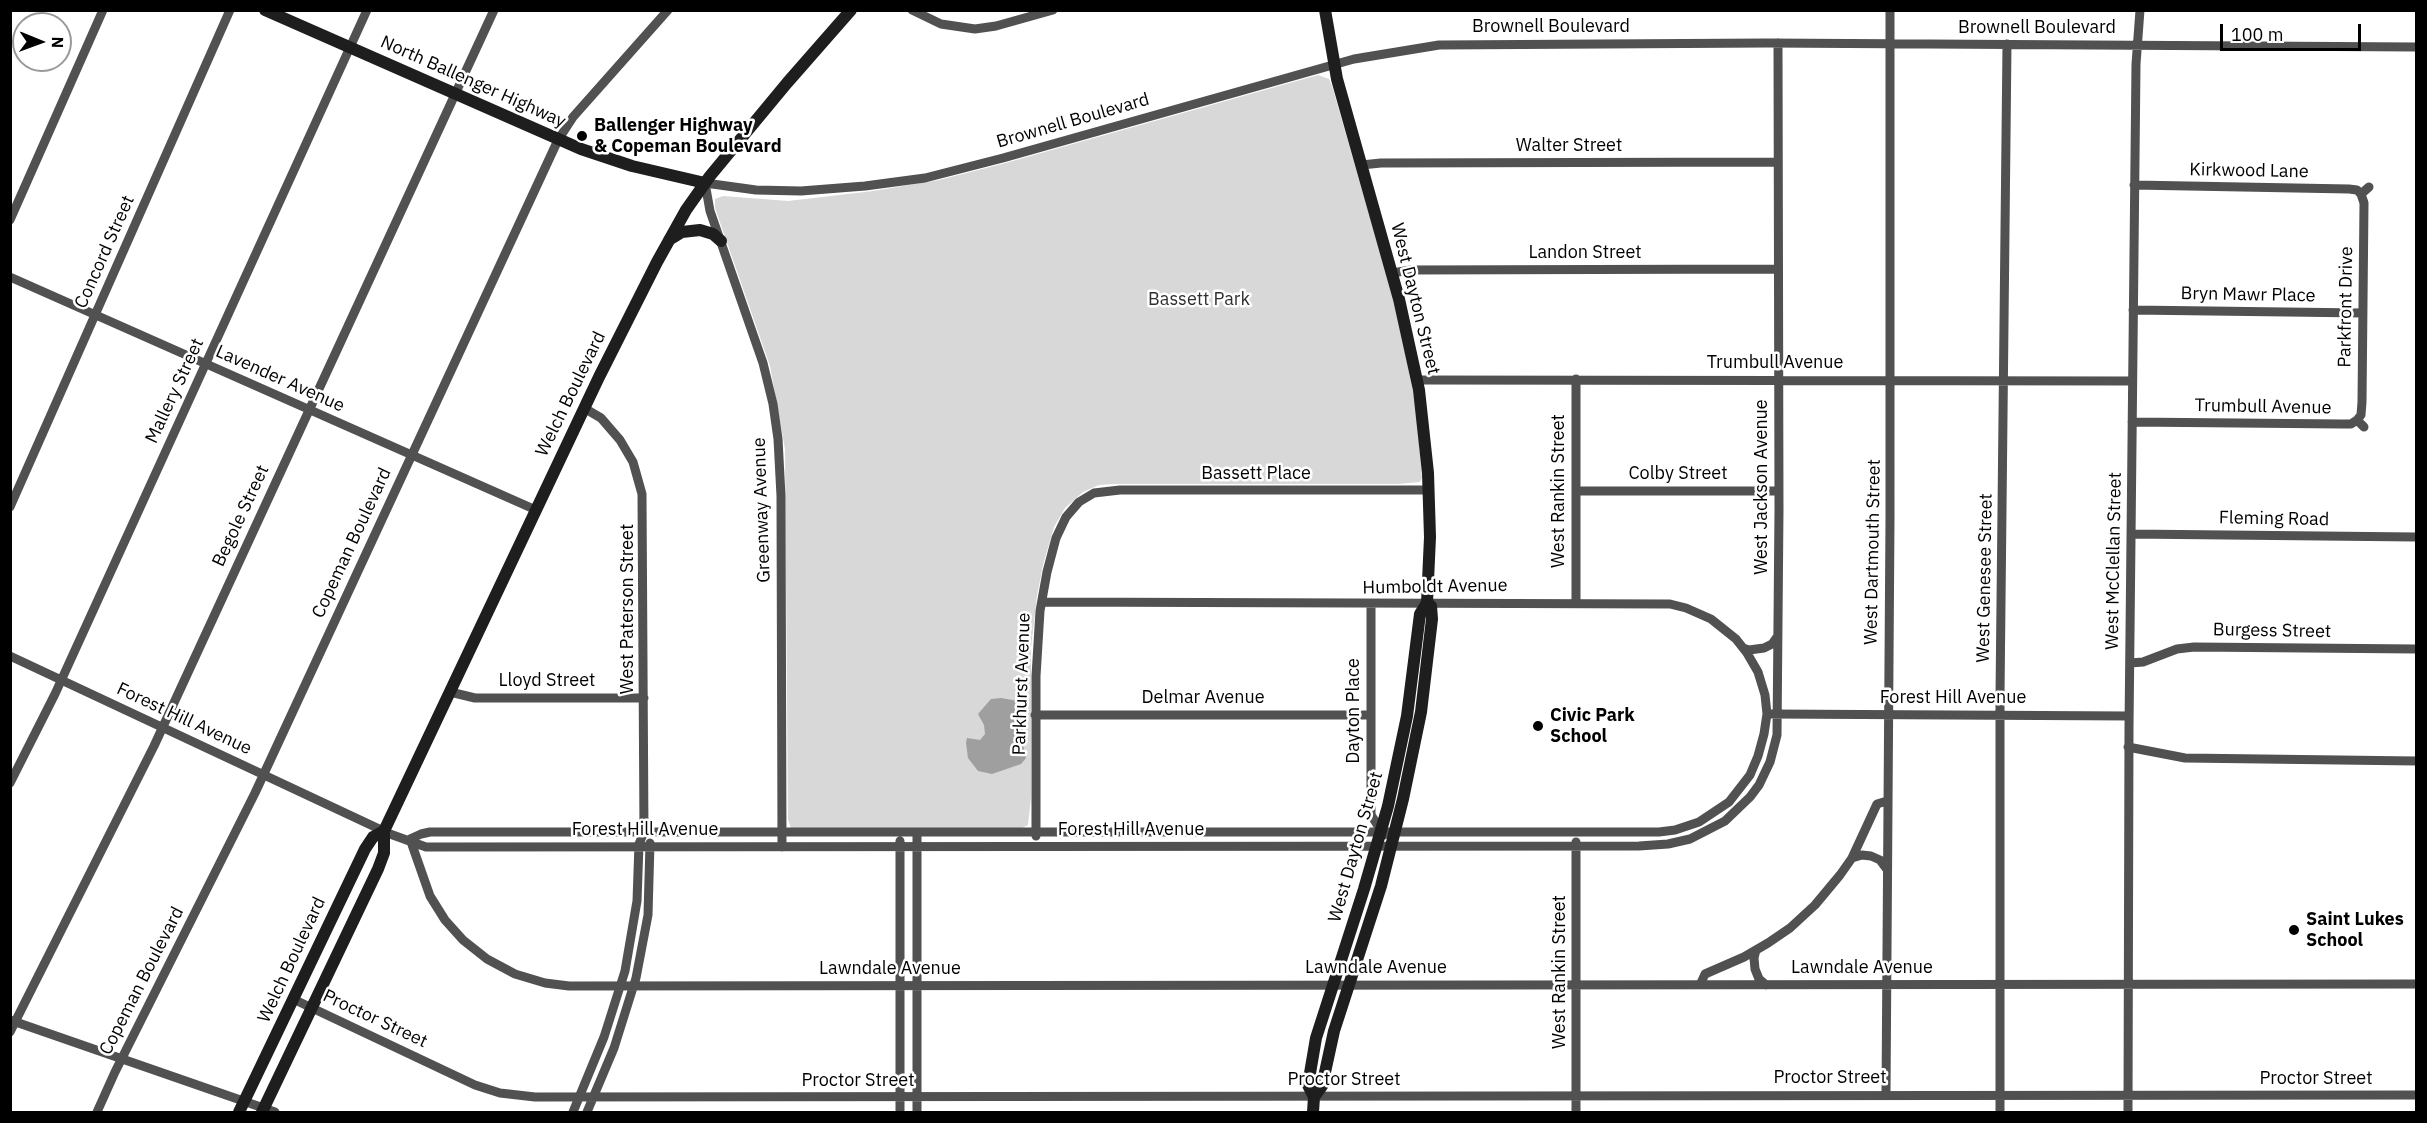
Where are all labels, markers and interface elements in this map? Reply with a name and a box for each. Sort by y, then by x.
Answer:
north arrow [12,12,72,72]
scale bar [2223,12,2364,50]
street label: Brownell Boulevard [1472,16,1630,38]
street label: Brownell Boulevard [1958,17,2116,39]
text: 100 m [2231,23,2283,46]
street label: North Ballenger Highway [377,31,569,133]
text: N [48,36,68,48]
street label: Brownell Boulevard [994,89,1152,153]
place label: Ballenger Highway & Copeman Boulevard [594,115,782,158]
marker: Ballenger Highway & Copeman Boulevard [575,129,589,143]
street label: Walter Street [1516,135,1622,157]
street label: Kirkwood Lane [2189,159,2309,183]
street label: Concord Street [71,192,139,312]
street label: West Dayton Street [1386,221,1444,377]
street label: Landon Street [1528,242,1642,264]
street label: Parkfront Drive [2334,246,2358,368]
street label: Bryn Mawr Place [2180,283,2316,307]
park label: Bassett Park [1148,289,1250,311]
street label: Welch Boulevard [531,328,611,460]
street label: Mallery Street [141,335,209,447]
street label: Lavender Avenue [212,341,348,417]
street label: Trumbull Avenue [1707,352,1843,374]
street label: Trumbull Avenue [2194,395,2332,419]
street label: West Jackson Avenue [1751,399,1773,575]
street label: West Rankin Street [1548,414,1570,568]
street label: Greenway Avenue [749,437,775,583]
street label: West Dartmouth Street [1861,459,1885,645]
street label: Begole Street [208,462,274,570]
street label: Bassett Place [1201,463,1311,485]
street label: Colby Street [1628,463,1728,485]
street label: Copeman Boulevard [308,464,396,622]
street label: West McClellan Street [2102,472,2126,650]
street label: West Genesee Street [1973,493,1997,663]
street label: Fleming Road [2219,507,2329,531]
street label: West Paterson Street [617,524,639,694]
street label: Humboldt Avenue [1362,575,1508,599]
street label: Parkhurst Avenue [1009,612,1035,756]
street label: Burgess Street [2213,619,2331,643]
street label: Dayton Place [1343,658,1365,764]
street label: Lloyd Street [499,670,595,692]
street label: Forest Hill Avenue [113,678,255,760]
street label: Delmar Avenue [1141,687,1265,709]
street label: Forest Hill Avenue [1880,687,2026,709]
place label: Civic Park School [1550,705,1635,748]
marker: Civic Park School [1531,719,1545,733]
street label: West Dayton Street [1324,769,1388,925]
street label: Forest Hill Avenue [572,819,718,841]
street label: Forest Hill Avenue [1058,819,1204,841]
street label: Welch Boulevard [253,894,331,1026]
street label: West Rankin Street [1549,895,1571,1049]
street label: Copeman Boulevard [95,903,189,1059]
place label: Saint Lukes School [2306,909,2404,952]
marker: Saint Lukes School [2287,923,2301,937]
street label: Lawndale Avenue [1305,957,1447,979]
street label: Lawndale Avenue [1791,957,1933,979]
street label: Lawndale Avenue [819,958,961,980]
street label: Proctor Street [319,985,431,1053]
street label: Proctor Street [1774,1067,1886,1089]
street label: Proctor Street [2260,1068,2372,1090]
street label: Proctor Street [1288,1069,1400,1091]
street label: Proctor Street [802,1070,914,1092]

